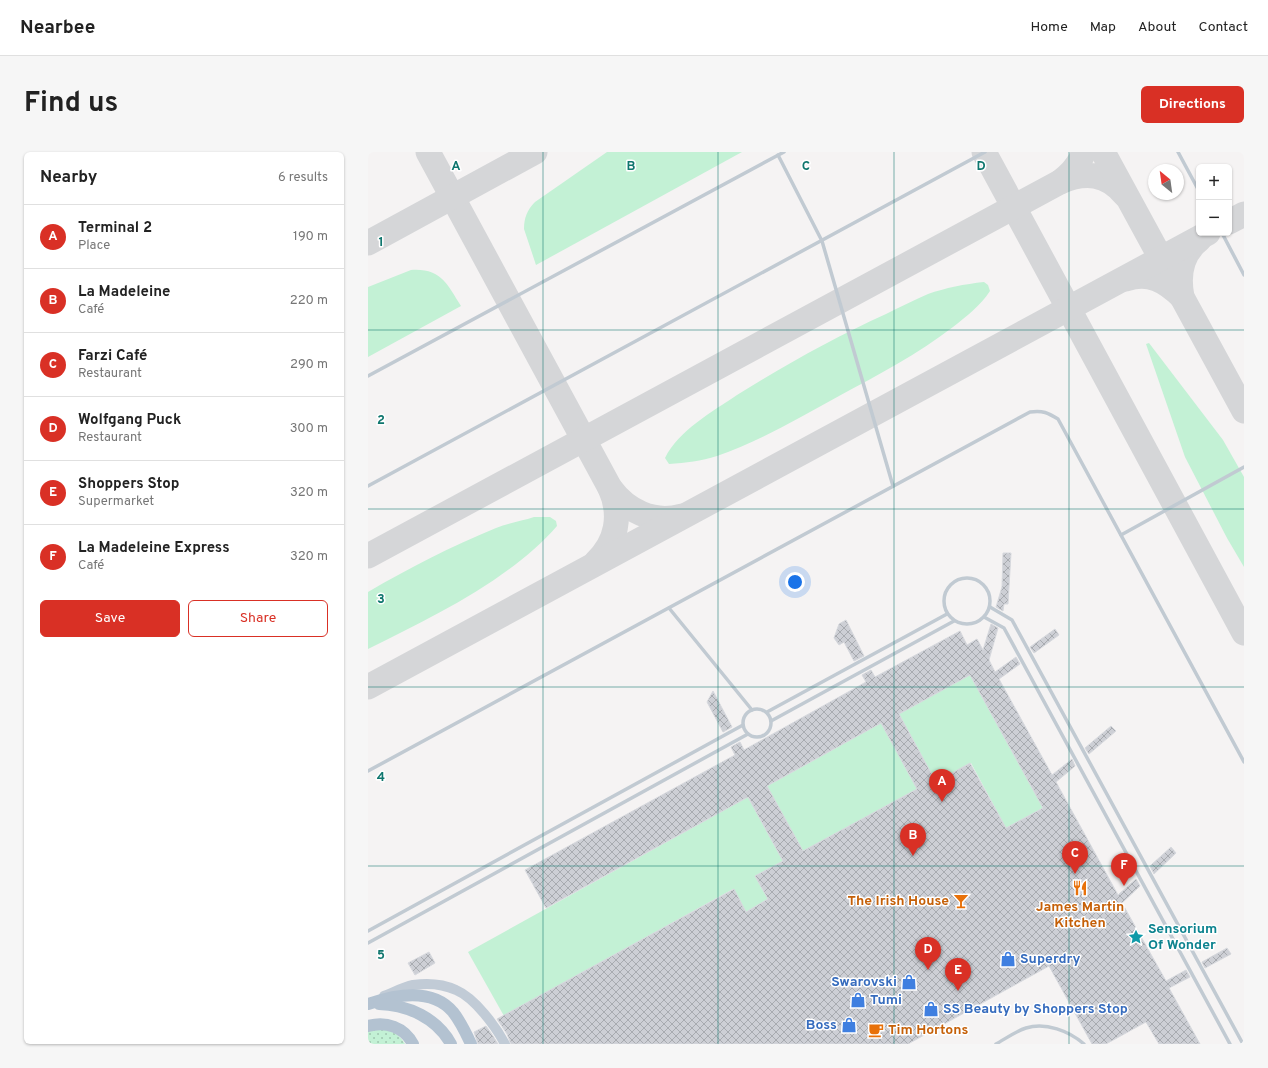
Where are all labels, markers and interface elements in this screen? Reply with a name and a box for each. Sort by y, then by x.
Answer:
text: Nearbee [20,16,95,40]
text: Home [1031,19,1068,36]
text: Map [1090,19,1116,36]
text: About [1138,19,1177,36]
text: Contact [1199,19,1248,36]
text: Find us [24,86,118,122]
button: Directions [1141,86,1244,123]
text: A [451,159,461,175]
text: B [627,159,636,175]
text: C [802,159,810,175]
text: D [976,159,986,175]
north arrow [1148,164,1184,200]
map controls [1196,164,1232,236]
button: + [1196,164,1232,200]
text: Nearby [40,167,97,189]
text: 6 results [278,170,328,186]
button: − [1196,200,1232,236]
text: Terminal 2 [78,219,152,238]
text: A [48,229,58,245]
text: 190 m [293,229,328,245]
text: 1 [378,235,384,251]
text: Place [78,238,110,254]
text: La Madeleine [78,283,170,302]
text: B [49,293,57,309]
text: 220 m [290,293,328,309]
text: Café [78,302,104,318]
text: Farzi Café [78,347,147,366]
text: C [49,357,57,373]
text: 290 m [290,357,328,373]
text: Restaurant [78,366,142,382]
text: Wolfgang Puck [78,411,181,430]
text: 2 [377,413,385,429]
text: D [48,421,58,437]
text: 300 m [290,421,328,437]
text: Restaurant [78,430,142,446]
text: Shoppers Stop [78,475,179,494]
text: E [49,485,57,501]
text: 320 m [290,485,328,501]
text: Supermarket [78,494,154,510]
text: La Madeleine Express [78,539,230,558]
text: F [49,549,57,565]
text: 320 m [290,549,328,565]
text: Café [78,558,104,574]
your location [785,572,805,592]
text: 3 [377,592,385,608]
button: Save [40,600,180,637]
button: Share [188,600,328,637]
pin: A [929,769,955,802]
text: 4 [377,770,385,786]
pin: B [900,823,926,856]
pin: C [1062,841,1088,874]
pin: F [1111,853,1137,886]
restaurant icon: James Martin Kitchen [1071,879,1089,897]
bar icon: The Irish House [952,892,970,910]
place label: The Irish House [848,893,949,910]
place label: James Martin Kitchen [1036,899,1124,932]
place label: Sensorium Of Wonder [1148,921,1217,954]
place icon: Sensorium Of Wonder [1127,928,1145,946]
pin: D [915,937,941,970]
text: 5 [377,948,385,964]
shop icon: Superdry [999,950,1017,968]
place label: Superdry [1020,951,1080,968]
pin: E [945,958,971,991]
shop icon: Swarovski [900,973,918,991]
place label: Swarovski [831,974,897,991]
shop icon: Tumi [849,991,867,1009]
place label: Tumi [870,992,902,1009]
shop icon: SS Beauty by Shoppers Stop [922,1000,940,1018]
place label: SS Beauty by Shoppers Stop [943,1001,1128,1018]
shop icon: Boss [840,1016,858,1034]
place label: Boss [806,1017,837,1034]
cafe icon: Tim Hortons [867,1021,885,1039]
place label: Tim Hortons [888,1022,968,1039]

